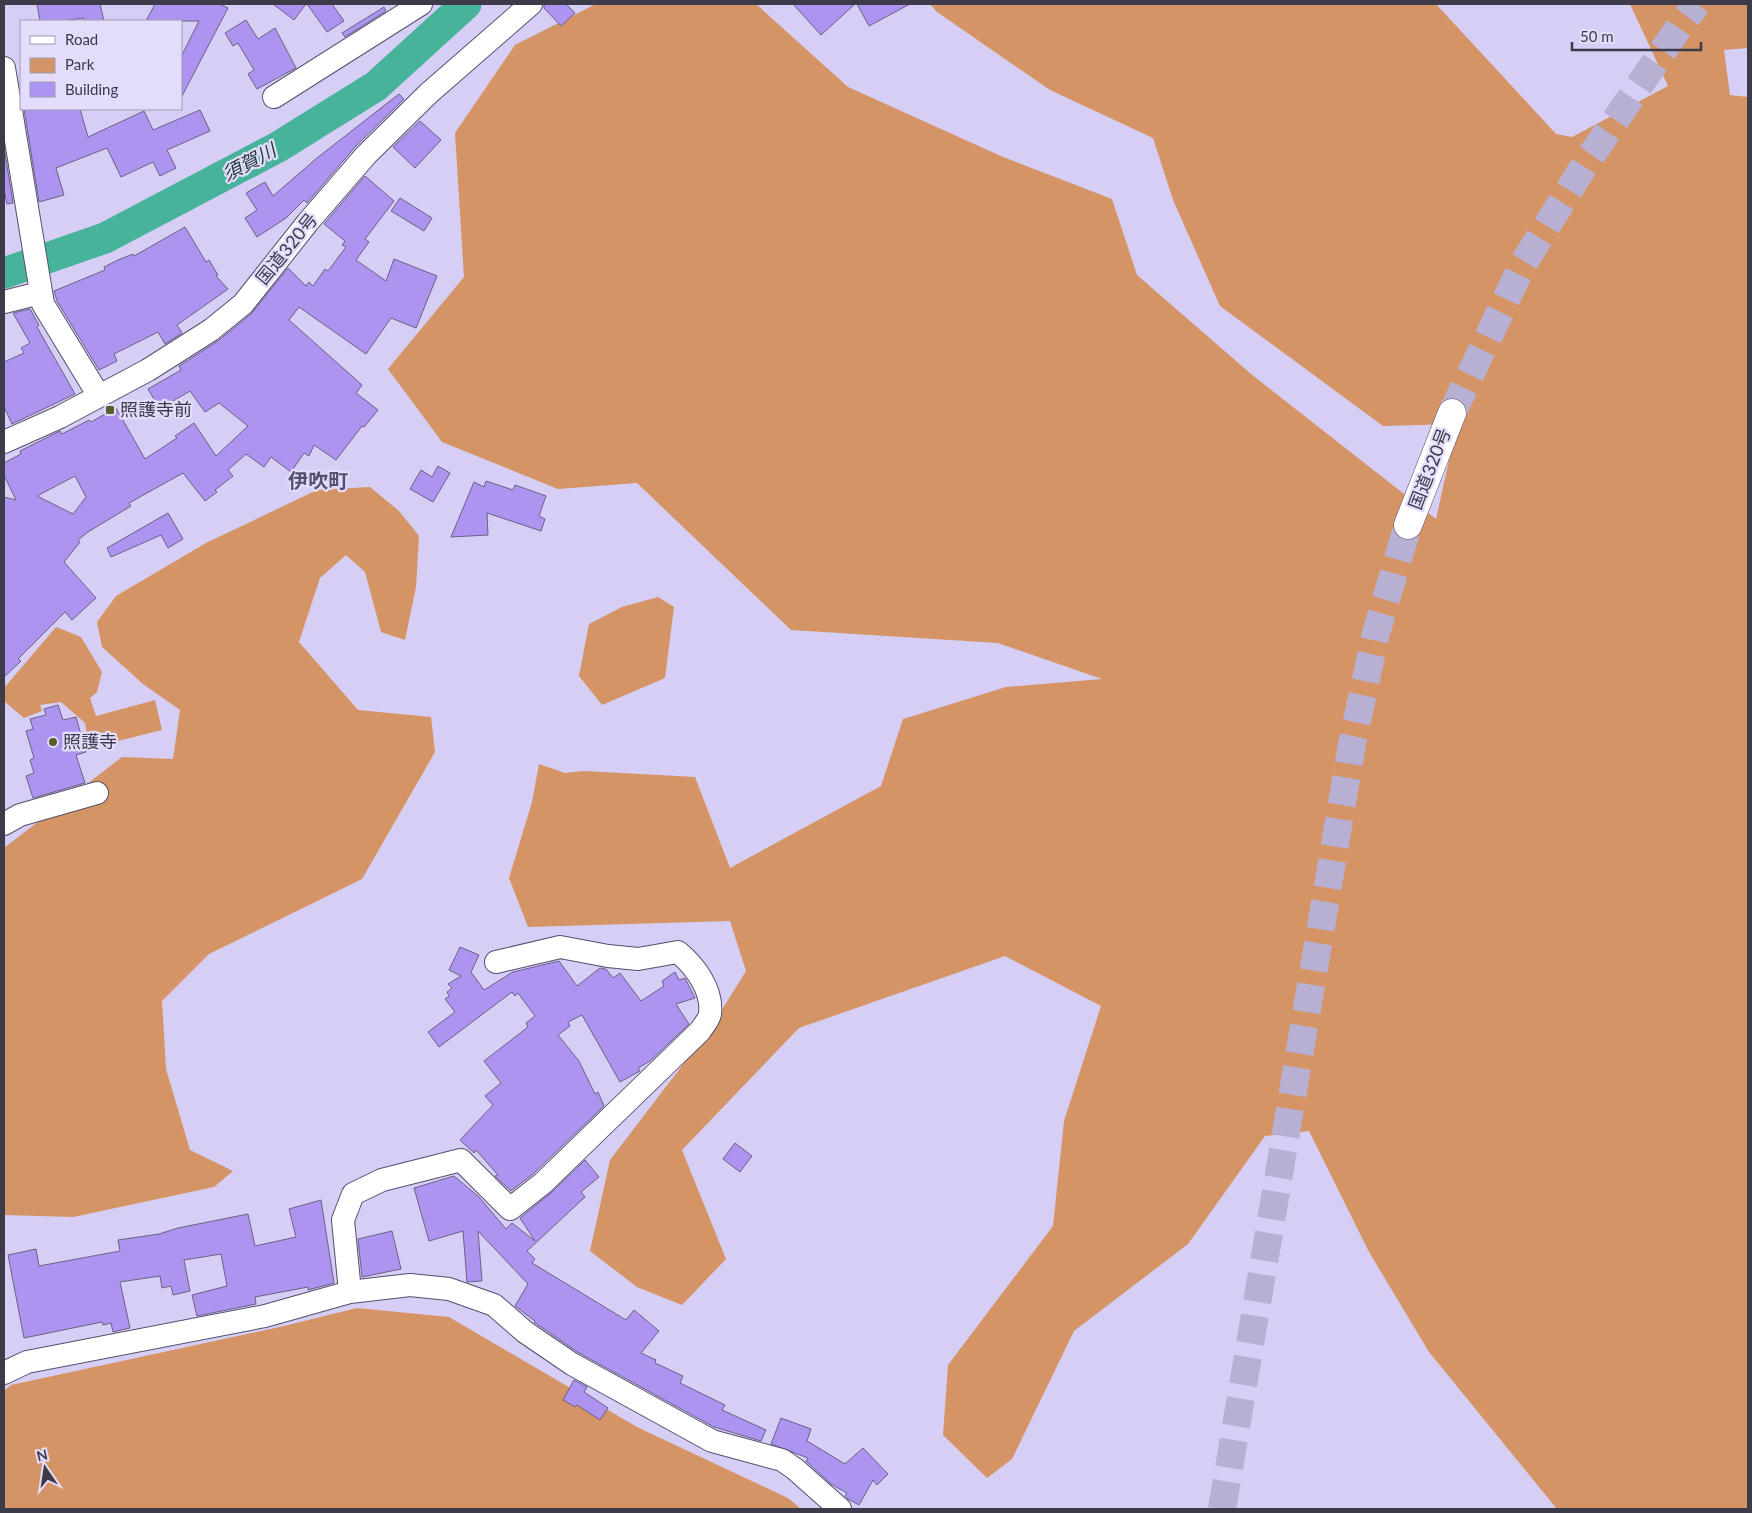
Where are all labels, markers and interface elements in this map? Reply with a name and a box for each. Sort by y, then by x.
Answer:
legend [20,20,182,110]
scale bar [1572,20,1701,52]
text: 50 m [1580,27,1614,45]
text: Road [65,30,98,48]
text: Park [65,55,95,73]
text: Building [65,80,118,98]
water label: 須賀川 [218,137,281,185]
street label: 国道320号 [251,208,322,288]
place label: 照護寺前 [120,398,192,420]
marker: 照護寺前 [104,404,116,416]
street label: 国道320号 [1404,425,1455,512]
district label: 伊吹町 [288,468,348,492]
place label: 照護寺 [63,730,117,752]
marker: 照護寺 [47,736,59,748]
north arrow [20,1443,70,1493]
text: N [35,1445,49,1464]

